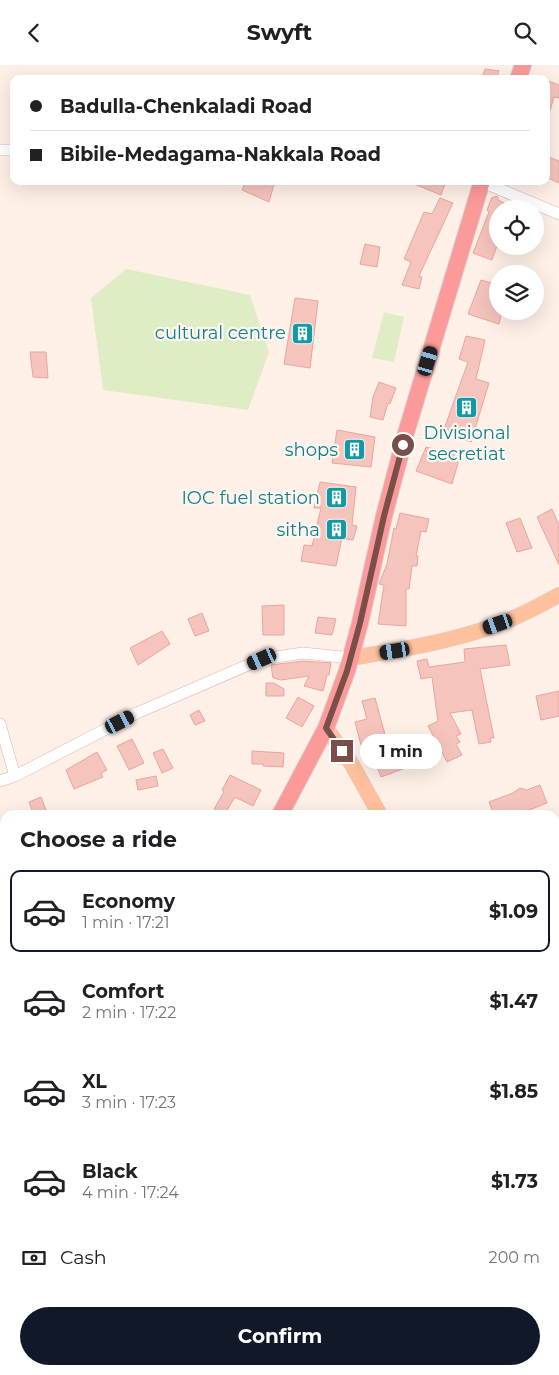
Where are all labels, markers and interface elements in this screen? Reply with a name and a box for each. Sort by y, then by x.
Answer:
icon: back [20,19,48,47]
text: Swyft [247,19,312,46]
icon: search [511,19,539,47]
text: Badulla-Chenkaladi Road [60,95,312,118]
text: Bibile-Medagama-Nakkala Road [60,143,381,166]
map controls [489,200,544,320]
button: locate [489,200,544,255]
button: layers [489,265,544,320]
building icon: cultural centre [290,321,314,345]
place label: cultural centre [155,322,286,344]
car [416,344,439,378]
building icon: Divisional secretiat [455,396,479,420]
place label: Divisional secretiat [424,422,510,465]
route start [392,434,414,456]
building icon: shops [342,438,366,462]
place label: shops [285,439,338,461]
building icon: IOC fuel station [324,486,348,510]
place label: IOC fuel station [181,487,320,509]
building icon: sitha [324,518,348,542]
place label: sitha [276,519,320,541]
car [481,612,514,636]
car [379,641,410,661]
car [245,646,278,672]
car [103,709,136,735]
callout: 1 min [360,733,442,769]
route end [331,740,353,762]
text: 1 min [379,742,423,761]
text: Choose a ride [20,826,177,853]
icon: car [22,889,67,934]
text: Economy [82,890,175,913]
text: $1.09 [489,900,538,923]
text: 1 min · 17:21 [82,913,170,932]
icon: car [22,979,67,1024]
text: Comfort [82,980,164,1003]
text: $1.47 [490,990,538,1013]
text: 2 min · 17:22 [82,1003,176,1022]
icon: car [22,1069,67,1114]
text: XL [82,1070,107,1093]
text: $1.85 [490,1080,538,1103]
text: 3 min · 17:23 [82,1093,176,1112]
icon: car [22,1159,67,1204]
text: Black [82,1160,138,1183]
text: $1.73 [491,1170,538,1193]
text: 4 min · 17:24 [82,1183,179,1202]
icon: cash [20,1244,48,1272]
text: Cash [60,1246,107,1269]
text: 200 m [489,1248,540,1267]
button: Confirm [20,1307,540,1365]

